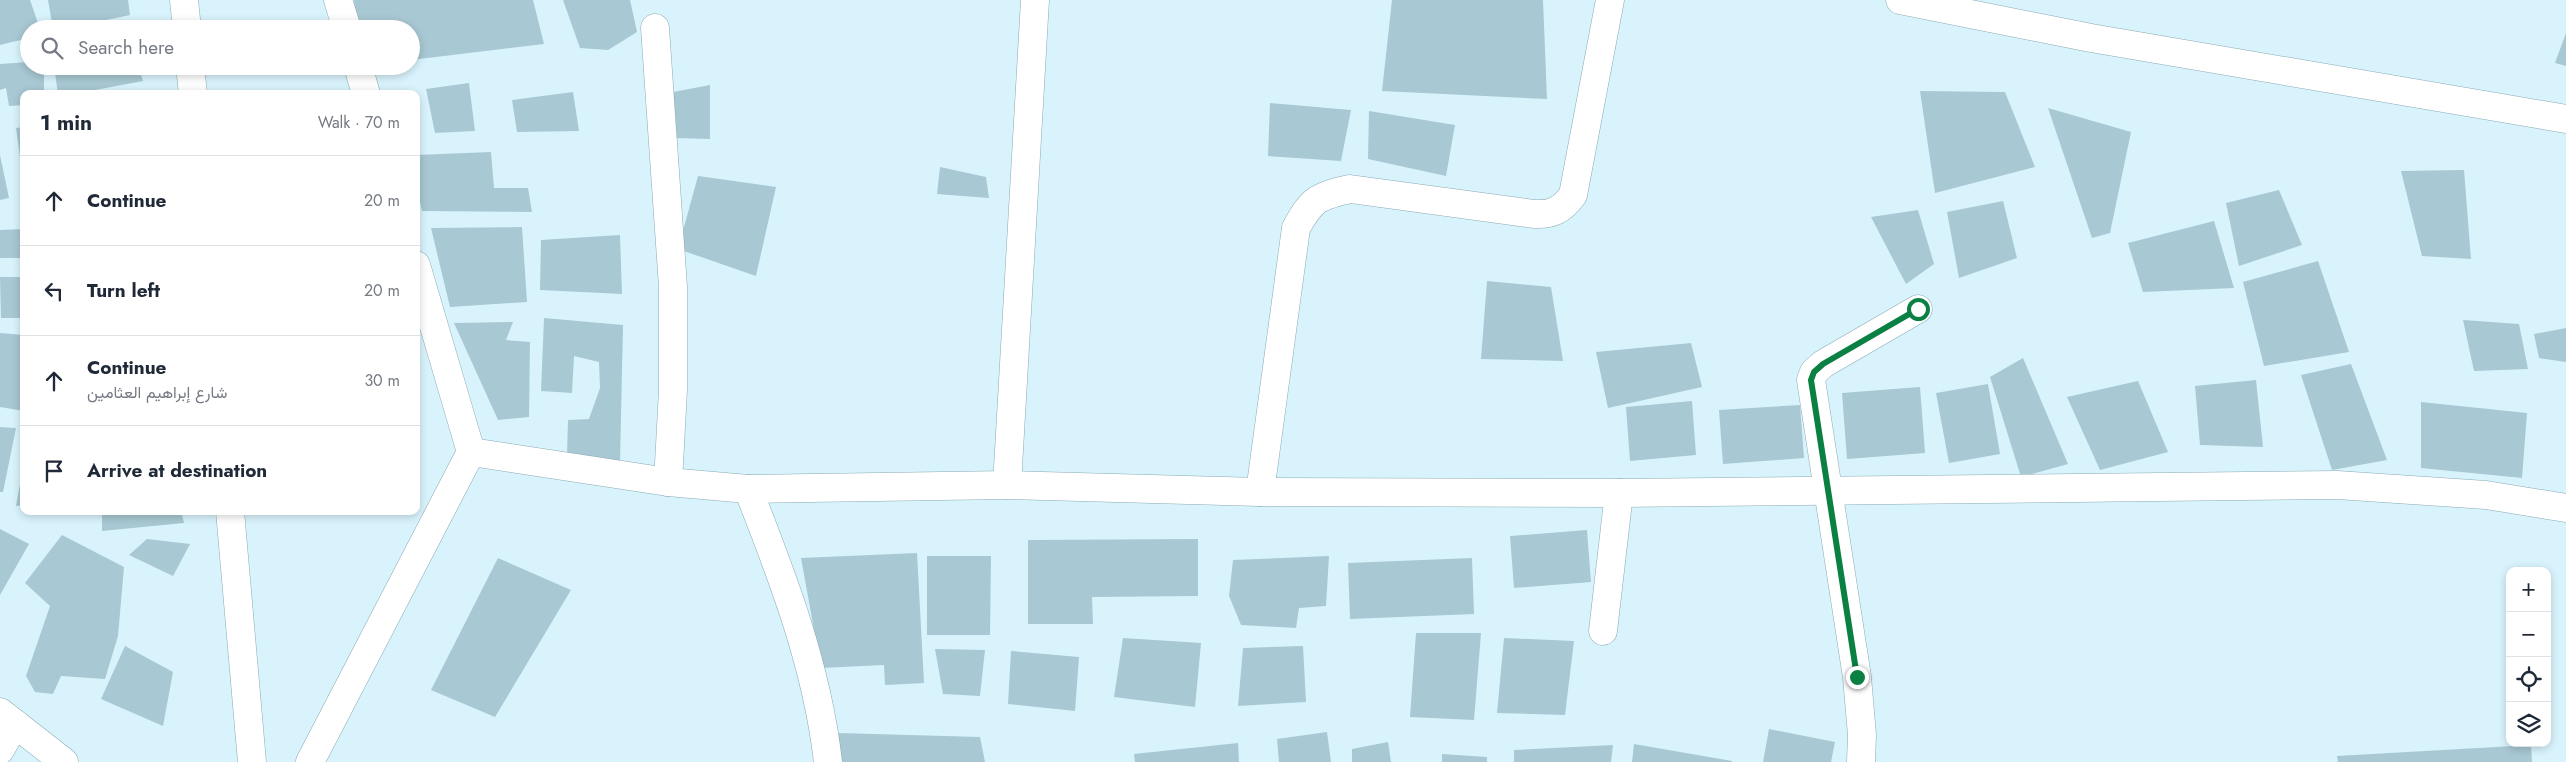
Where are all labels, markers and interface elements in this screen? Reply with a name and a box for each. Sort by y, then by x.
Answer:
search box [20,20,420,75]
icon: search [38,34,66,62]
text: Search here [78,34,174,61]
text: 1 min [40,108,92,138]
text: Walk · 70 m [318,111,400,134]
icon: ahead [40,187,68,215]
text: Continue [87,187,166,214]
text: 20 m [364,189,400,212]
icon: left [40,277,68,305]
text: Turn left [87,277,160,304]
text: 20 m [364,279,400,302]
route start [1907,298,1930,321]
text: Continue [87,354,166,381]
icon: ahead [40,367,68,395]
text: 30 m [364,369,400,392]
text: شارع إبراهيم العثامين [87,381,227,404]
icon: arrive [40,457,68,485]
text: Arrive at destination [87,457,267,484]
map controls [2506,567,2551,747]
button: + [2506,567,2551,612]
button: − [2506,612,2551,657]
button: locate [2506,657,2551,702]
route end [1846,666,1869,689]
button: layers [2506,702,2551,747]

